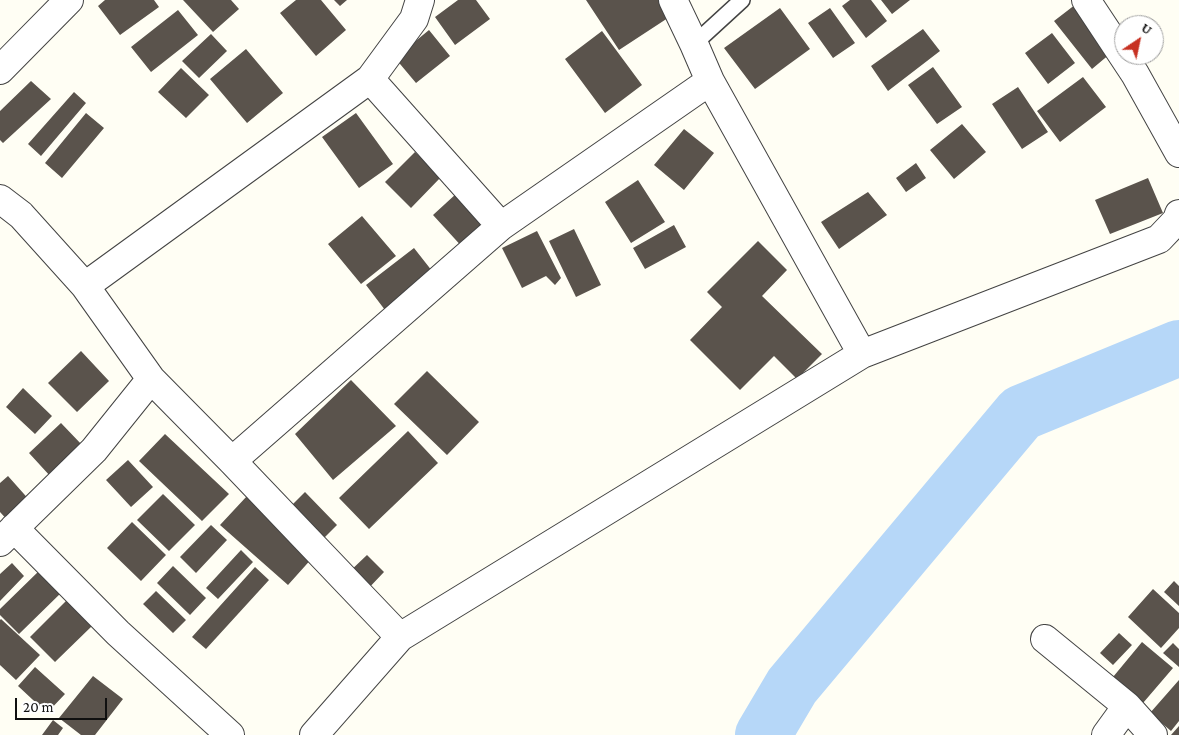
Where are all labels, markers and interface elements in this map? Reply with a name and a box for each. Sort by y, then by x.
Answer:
north arrow [1114,15,1164,65]
text: U [1138,19,1155,38]
scale bar [18,688,110,720]
text: 20 m [23,699,54,715]

